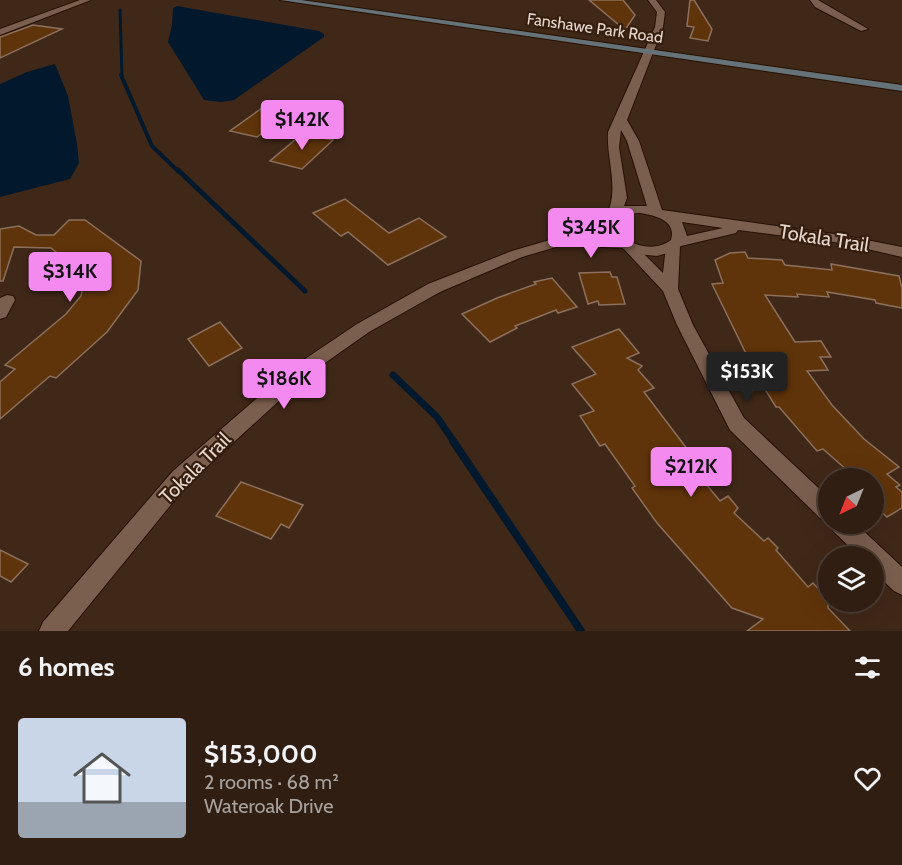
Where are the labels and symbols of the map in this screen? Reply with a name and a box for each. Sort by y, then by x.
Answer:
street label: Fanshawe Park Road [526,9,664,47]
pin: $142K [260,100,344,151]
pin: $345K [549,208,633,259]
street label: Tokala Trail [777,219,871,257]
pin: $314K [28,252,112,303]
pin: $153K [705,352,789,403]
pin: $186K [242,359,326,410]
street label: Tokala Trail [154,427,236,509]
pin: $212K [649,447,733,498]
north arrow [818,468,884,534]

